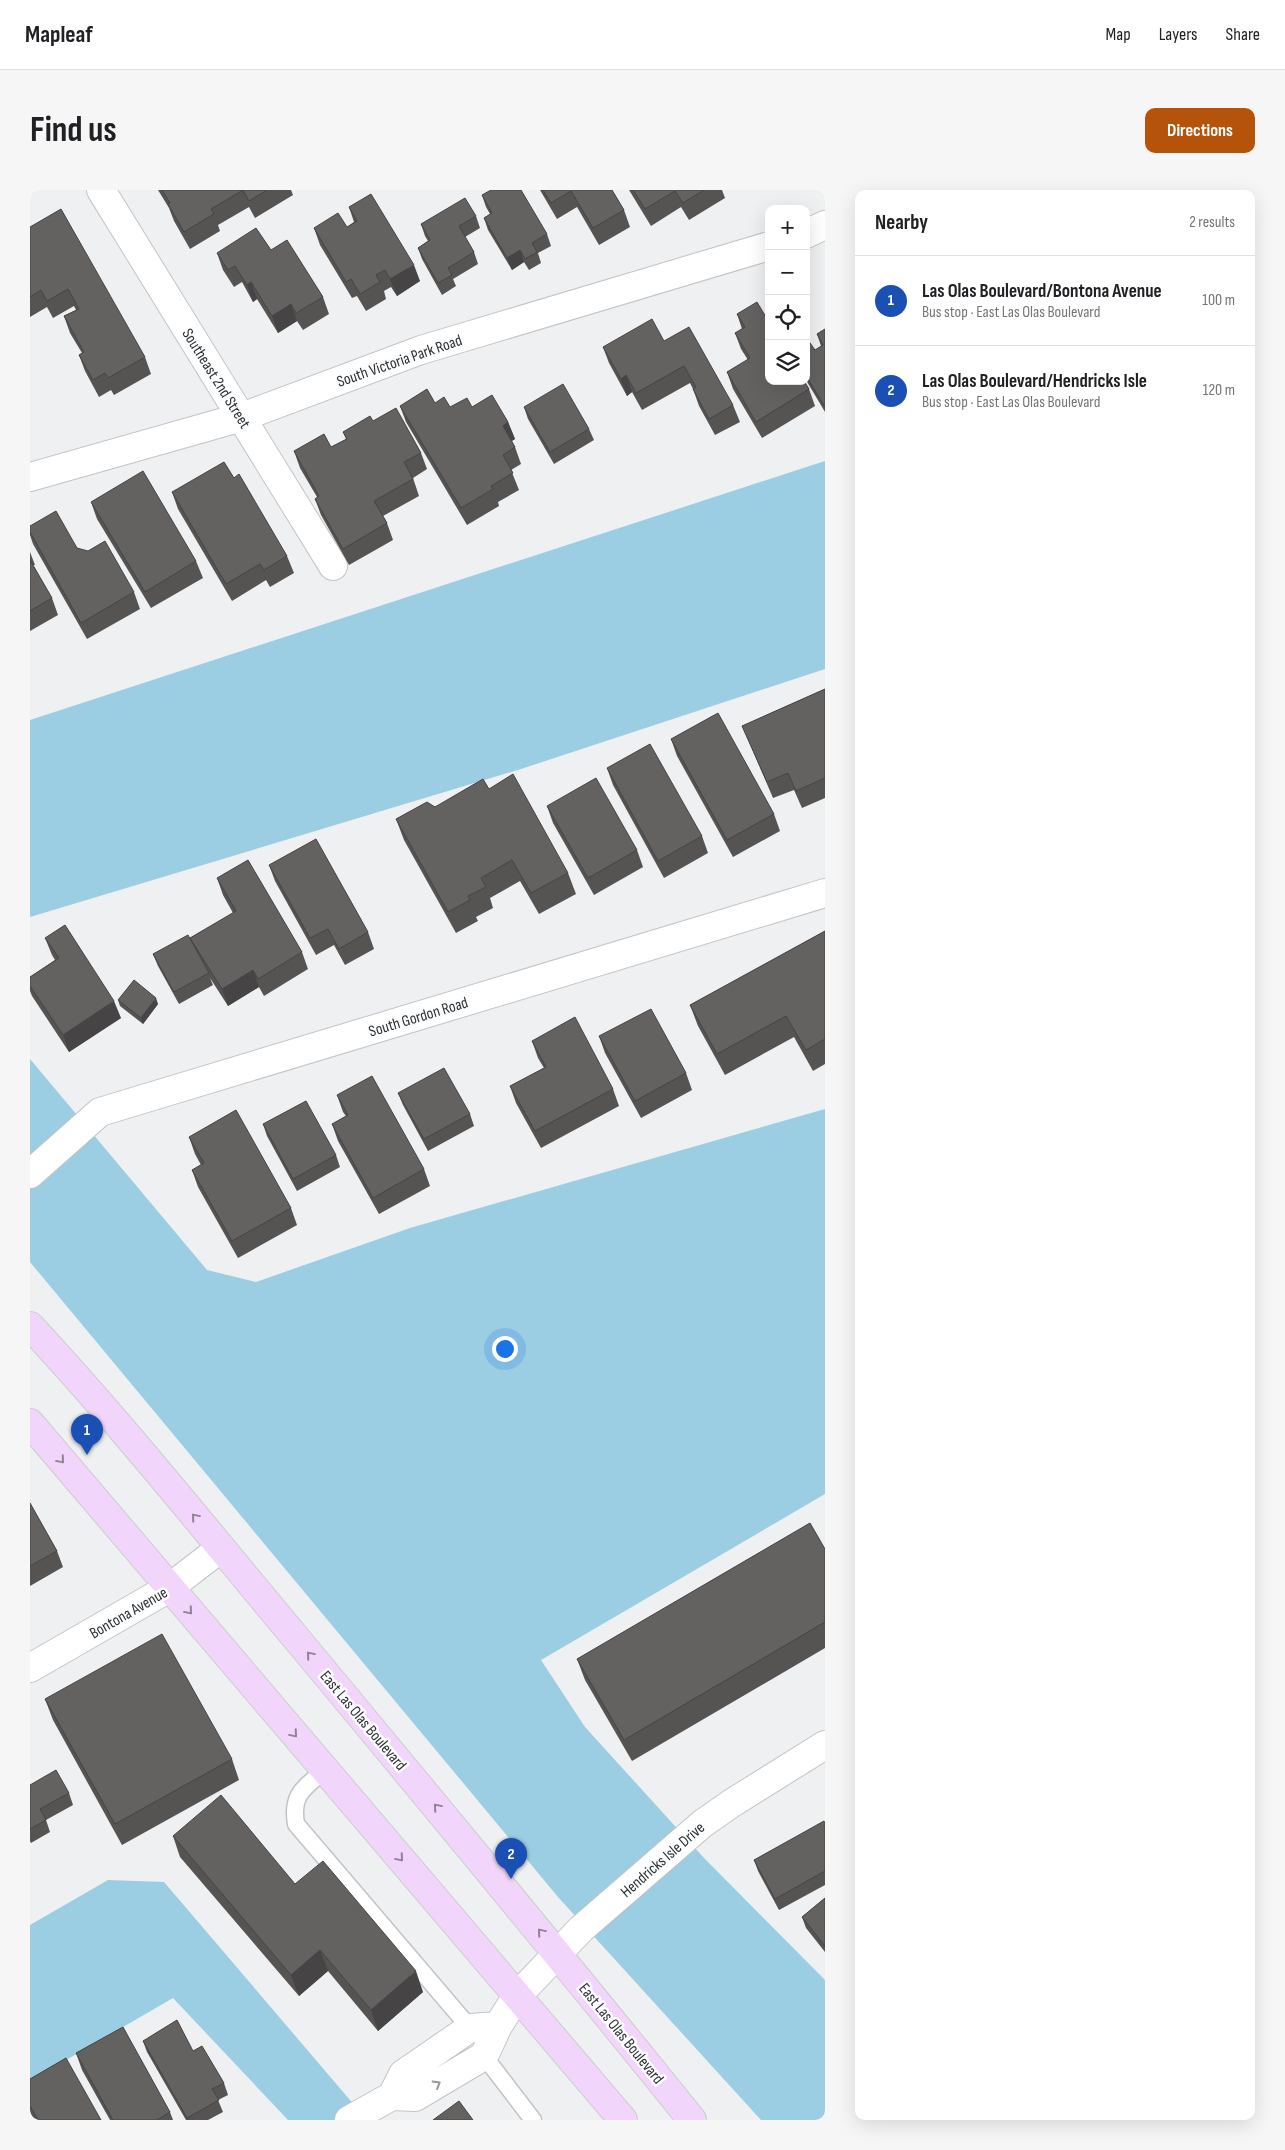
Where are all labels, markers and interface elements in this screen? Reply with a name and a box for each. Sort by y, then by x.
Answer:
text: Mapleaf [25,20,93,49]
text: Map [1106,24,1131,45]
text: Layers [1159,24,1198,45]
text: Share [1226,24,1260,45]
button: Directions [1145,108,1255,153]
text: Find us [30,109,117,152]
map controls [765,205,810,385]
button: + [765,205,810,250]
text: Nearby [875,210,928,235]
text: 2 results [1189,213,1235,232]
button: − [765,250,810,295]
text: Las Olas Boulevard/Bontona Avenue [922,280,1162,303]
text: 1 [888,291,894,310]
text: 100 m [1202,291,1235,310]
button: locate [765,295,810,340]
text: Bus stop · East Las Olas Boulevard [922,303,1100,322]
street label: Southeast 2nd Street [177,325,254,432]
street label: South Victoria Park Road [334,331,465,392]
button: layers [765,340,810,385]
text: Las Olas Boulevard/Hendricks Isle [922,370,1147,393]
text: 2 [887,381,895,400]
text: 120 m [1203,381,1235,400]
text: Bus stop · East Las Olas Boulevard [922,393,1100,412]
street label: South Gordon Road [367,993,470,1042]
your location [492,1336,518,1362]
pin: 1 [71,1414,103,1455]
one-way arrow [56,1454,64,1463]
one-way arrow [191,1514,200,1523]
street label: Bontona Avenue [86,1583,171,1643]
one-way arrow [183,1605,192,1614]
one-way arrow [307,1652,316,1661]
street label: East Las Olas Boulevard [316,1667,410,1775]
one-way arrow [289,1729,298,1738]
one-way arrow [434,1804,442,1813]
street label: Hendricks Isle Drive [617,1818,709,1902]
pin: 2 [495,1838,527,1879]
one-way arrow [394,1852,402,1861]
one-way arrow [538,1929,546,1938]
street label: East Las Olas Boulevard [574,1980,667,2088]
one-way arrow [431,2081,440,2091]

